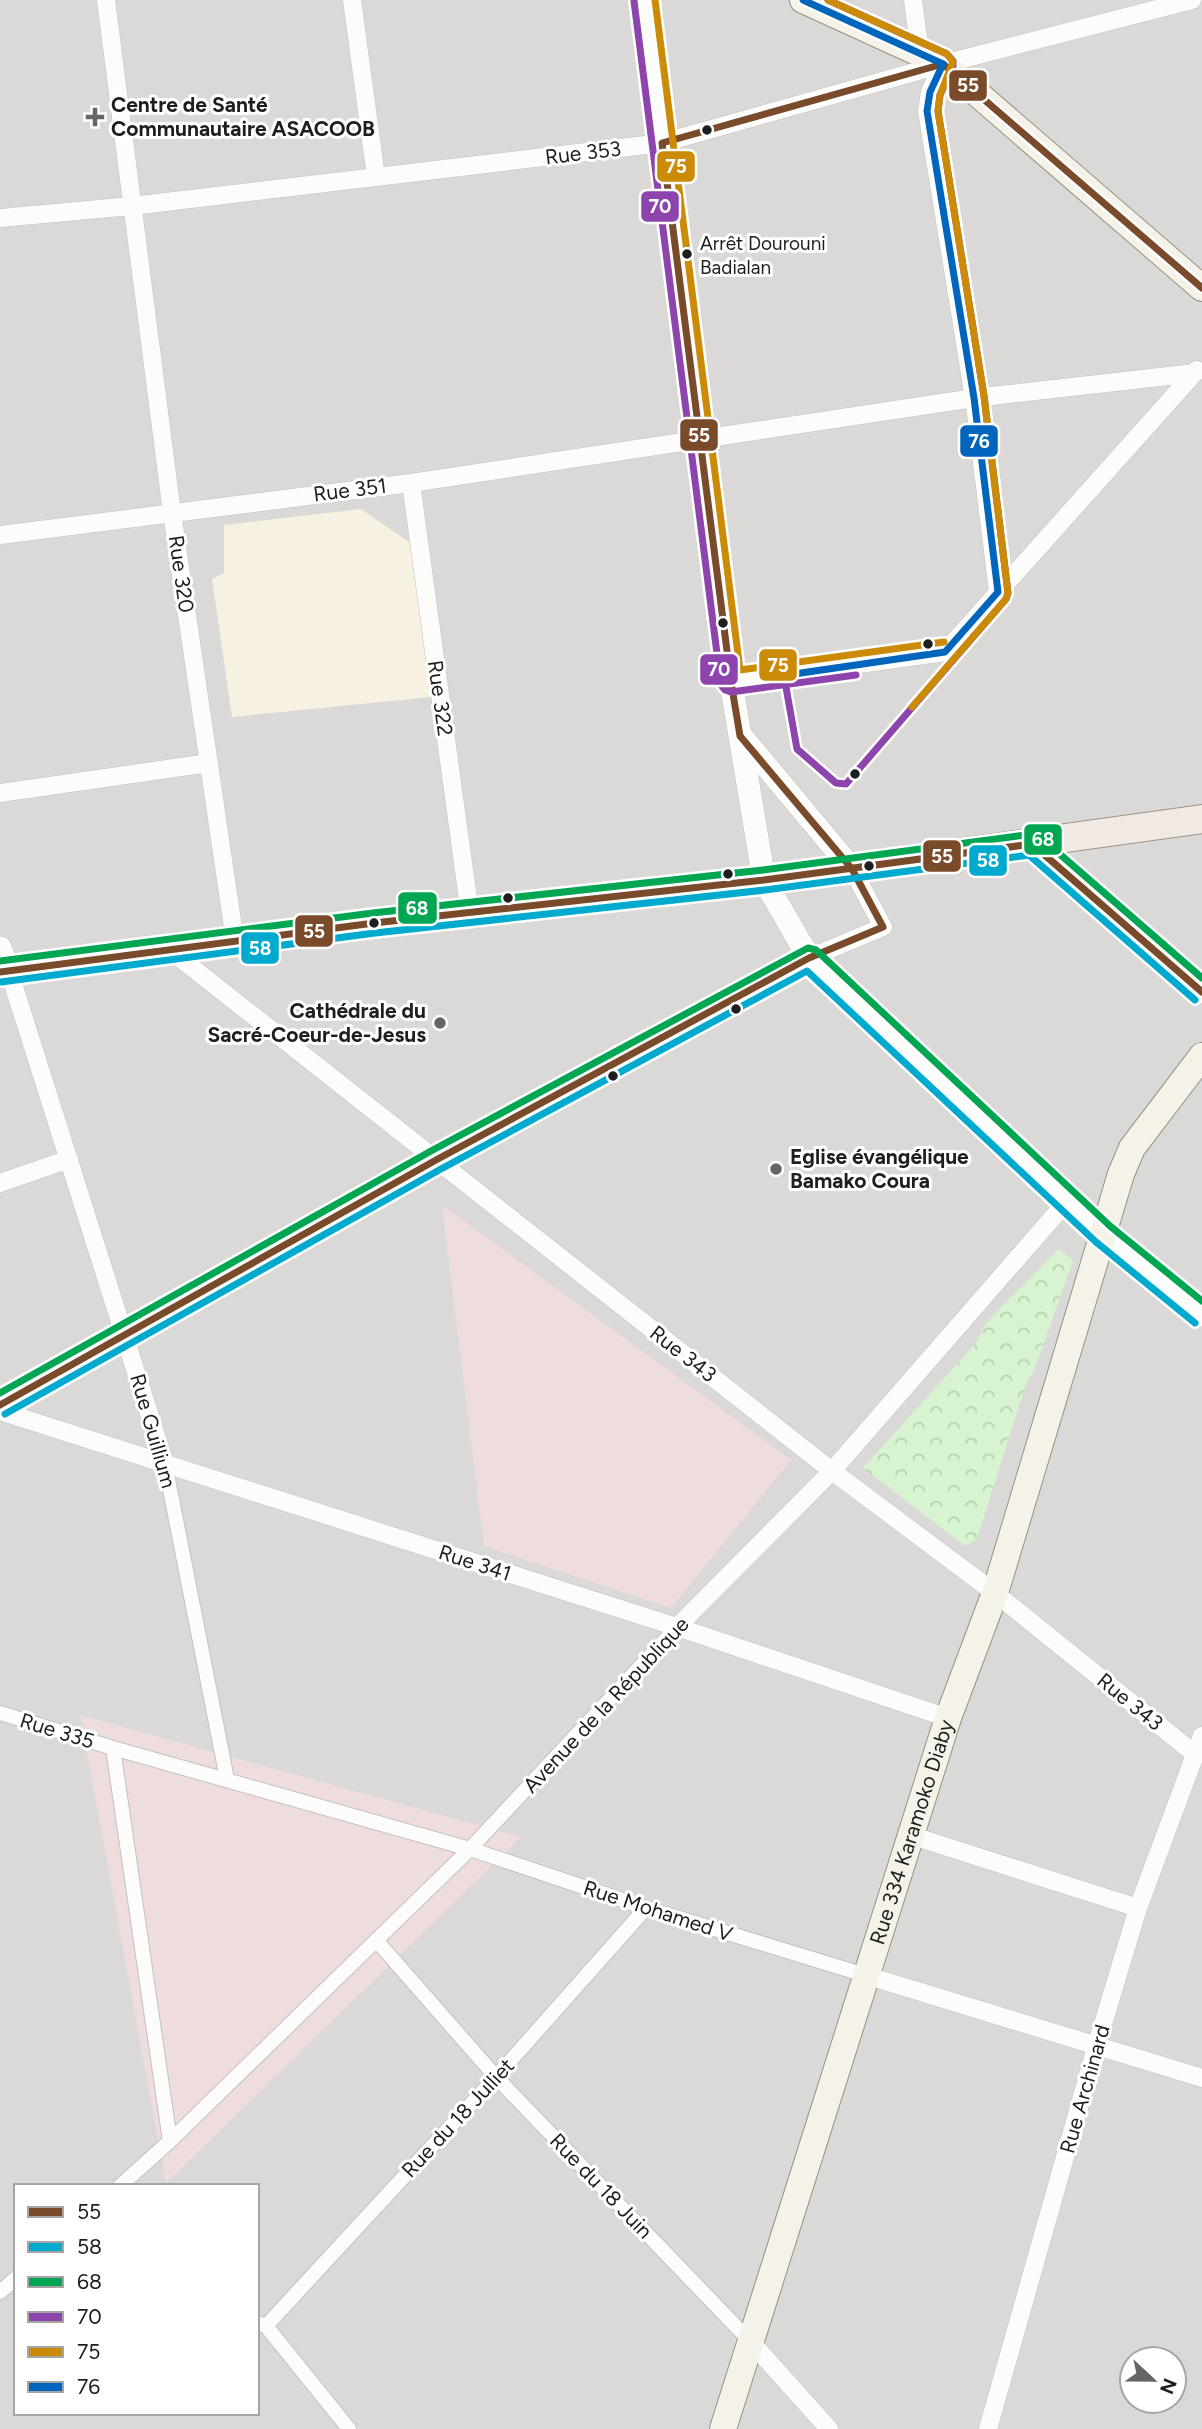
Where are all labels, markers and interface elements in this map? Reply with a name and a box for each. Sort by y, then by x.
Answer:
line badge: 55 [948,69,988,102]
text: 55 [957,74,979,97]
place label: Centre de Santé Communautaire ASACOOB [111,92,375,141]
marker: Centre de Santé Communautaire ASACOOB [85,107,105,127]
unlabelled marker [700,123,714,137]
street label: Rue 353 [543,135,622,170]
line badge: 75 [656,150,696,183]
text: 75 [665,155,687,178]
line badge: 70 [640,190,680,223]
text: 70 [649,195,671,218]
place label: Arrêt Dourouni Badialan [700,232,826,279]
marker: Arrêt Dourouni Badialan [680,247,694,261]
line badge: 55 [679,418,719,452]
text: 55 [688,424,710,447]
line badge: 76 [959,424,999,458]
text: 76 [968,430,990,453]
street label: Rue 351 [312,473,388,506]
street label: Rue 320 [164,533,199,614]
unlabelled marker [716,616,730,630]
unlabelled marker [921,637,935,651]
line badge: 75 [758,648,798,682]
line badge: 70 [699,653,739,686]
text: 75 [767,654,789,677]
street label: Rue 322 [423,658,458,738]
text: 70 [708,658,730,681]
unlabelled marker [848,767,862,781]
line badge: 68 [1023,823,1063,856]
text: 68 [1032,828,1054,851]
line badge: 55 [922,839,962,873]
line badge: 58 [968,844,1008,877]
text: 55 [931,845,953,868]
text: 58 [977,849,999,872]
unlabelled marker [862,859,876,873]
unlabelled marker [721,867,735,881]
line badge: 68 [397,891,438,925]
unlabelled marker [501,891,515,905]
text: 68 [406,897,428,920]
line badge: 55 [294,914,334,948]
unlabelled marker [367,916,381,930]
text: 55 [303,920,325,943]
line badge: 58 [240,931,280,965]
text: 58 [249,937,271,960]
place label: Cathédrale du Sacré-Coeur-de-Jesus [207,998,426,1047]
unlabelled marker [729,1002,743,1016]
marker: Cathédrale du Sacré-Coeur-de-Jesus [432,1015,448,1031]
unlabelled marker [606,1069,620,1083]
place label: Eglise évangélique Bamako Coura [790,1144,969,1193]
marker: Eglise évangélique Bamako Coura [768,1161,784,1177]
street label: Rue 343 [645,1320,722,1387]
street label: Rue Guillium [125,1371,182,1491]
street label: Rue 341 [436,1539,515,1586]
street label: Avenue de la République [518,1611,694,1798]
street label: Rue 343 [1092,1668,1168,1736]
street label: Rue 335 [17,1707,97,1754]
street label: Rue 334 Karamoko Diaby [864,1717,959,1948]
street label: Rue Mohamed V [580,1875,736,1947]
street label: Rue Archinard [1054,2022,1115,2156]
street label: Rue du 18 Julliet [396,2053,519,2182]
street label: Rue du 18 Juin [545,2128,658,2243]
legend [14,2184,259,2415]
text: 55 [77,2199,101,2224]
text: 58 [77,2234,102,2259]
text: 68 [77,2269,102,2294]
text: 70 [77,2304,102,2329]
text: 75 [77,2339,100,2364]
north arrow [1118,2345,1188,2415]
text: 76 [77,2374,100,2399]
text: N [1155,2375,1182,2397]

